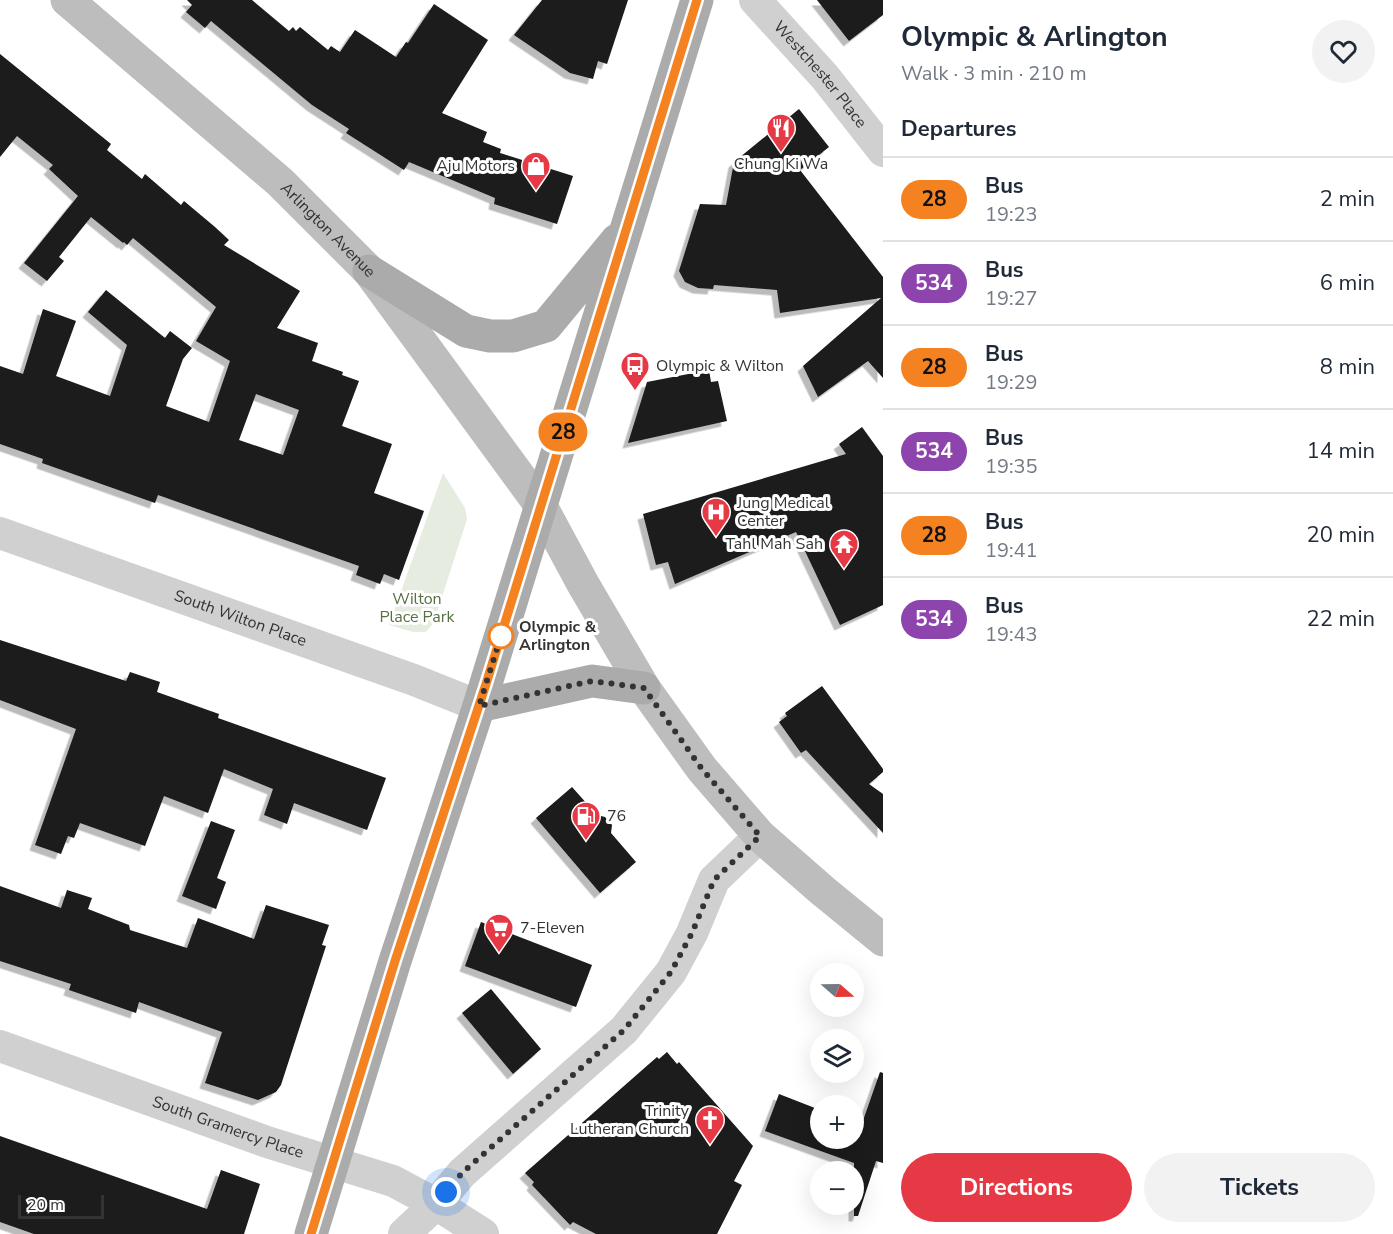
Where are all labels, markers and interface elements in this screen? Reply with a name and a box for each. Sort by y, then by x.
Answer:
street label: Westchester Place [768,16,872,133]
text: Olympic & Arlington [901,18,1168,56]
button: heart [1312,20,1375,83]
text: Walk · 3 min · 210 m [901,60,1087,87]
restaurant icon: Chung Ki Wa [765,112,797,154]
text: Departures [901,114,1016,144]
shop icon: Aju Motors [520,150,552,192]
place label: Chung Ki Wa [734,153,828,175]
place label: Aju Motors [436,155,515,177]
text: Bus [985,171,1024,201]
street label: Arlington Avenue [275,177,381,282]
text: 2 min [1320,184,1375,214]
text: 28 [921,185,947,213]
text: 19:23 [985,201,1038,228]
text: Bus [985,255,1024,285]
text: 6 min [1320,268,1375,298]
text: 534 [915,269,953,297]
text: 19:27 [985,285,1038,312]
text: Bus [985,339,1024,369]
bus stop icon: Olympic & Wilton [619,350,651,392]
text: 8 min [1320,352,1375,382]
text: 28 [921,353,947,381]
place label: Olympic & Wilton [656,355,784,377]
text: 19:29 [985,369,1038,396]
line badge: 28 [536,412,590,452]
text: 28 [550,418,576,446]
text: Bus [985,423,1024,453]
text: 14 min [1307,436,1375,466]
text: 534 [915,437,953,465]
text: 19:35 [985,453,1038,480]
place label: Jung Medical Center [736,492,830,532]
hospital icon: Jung Medical Center [700,496,732,538]
text: Bus [985,507,1024,537]
text: 20 min [1307,520,1375,550]
text: 28 [921,521,947,549]
temple icon: Tahl Mah Sah [828,528,860,570]
place label: Tahl Mah Sah [725,533,823,555]
text: 19:41 [985,537,1038,564]
street label: South Wilton Place [171,585,310,652]
park label: Wilton Place Park [379,588,456,628]
text: Bus [985,591,1024,621]
text: 22 min [1307,604,1375,634]
text: 534 [915,605,953,633]
place label: Olympic & Arlington [519,616,596,656]
text: 19:43 [985,621,1038,648]
marker: Olympic & Arlington [488,623,514,649]
fuel station icon: 76 [570,800,602,842]
place label: 76 [607,805,626,827]
supermarket icon: 7-Eleven [483,912,515,954]
place label: 7-Eleven [520,917,585,939]
north arrow [810,963,864,1017]
map controls [810,963,864,1215]
button: layers [810,1029,864,1083]
street label: South Gramercy Place [149,1091,306,1164]
button: + [810,1095,864,1149]
place label: Trinity Lutheran Church [570,1100,690,1140]
church icon: Trinity Lutheran Church [694,1104,726,1146]
button: Directions [901,1153,1132,1222]
button: Tickets [1144,1153,1375,1222]
button: − [810,1161,864,1215]
your location [431,1177,461,1207]
scale bar [18,1192,104,1220]
text: 20 m [27,1194,64,1216]

